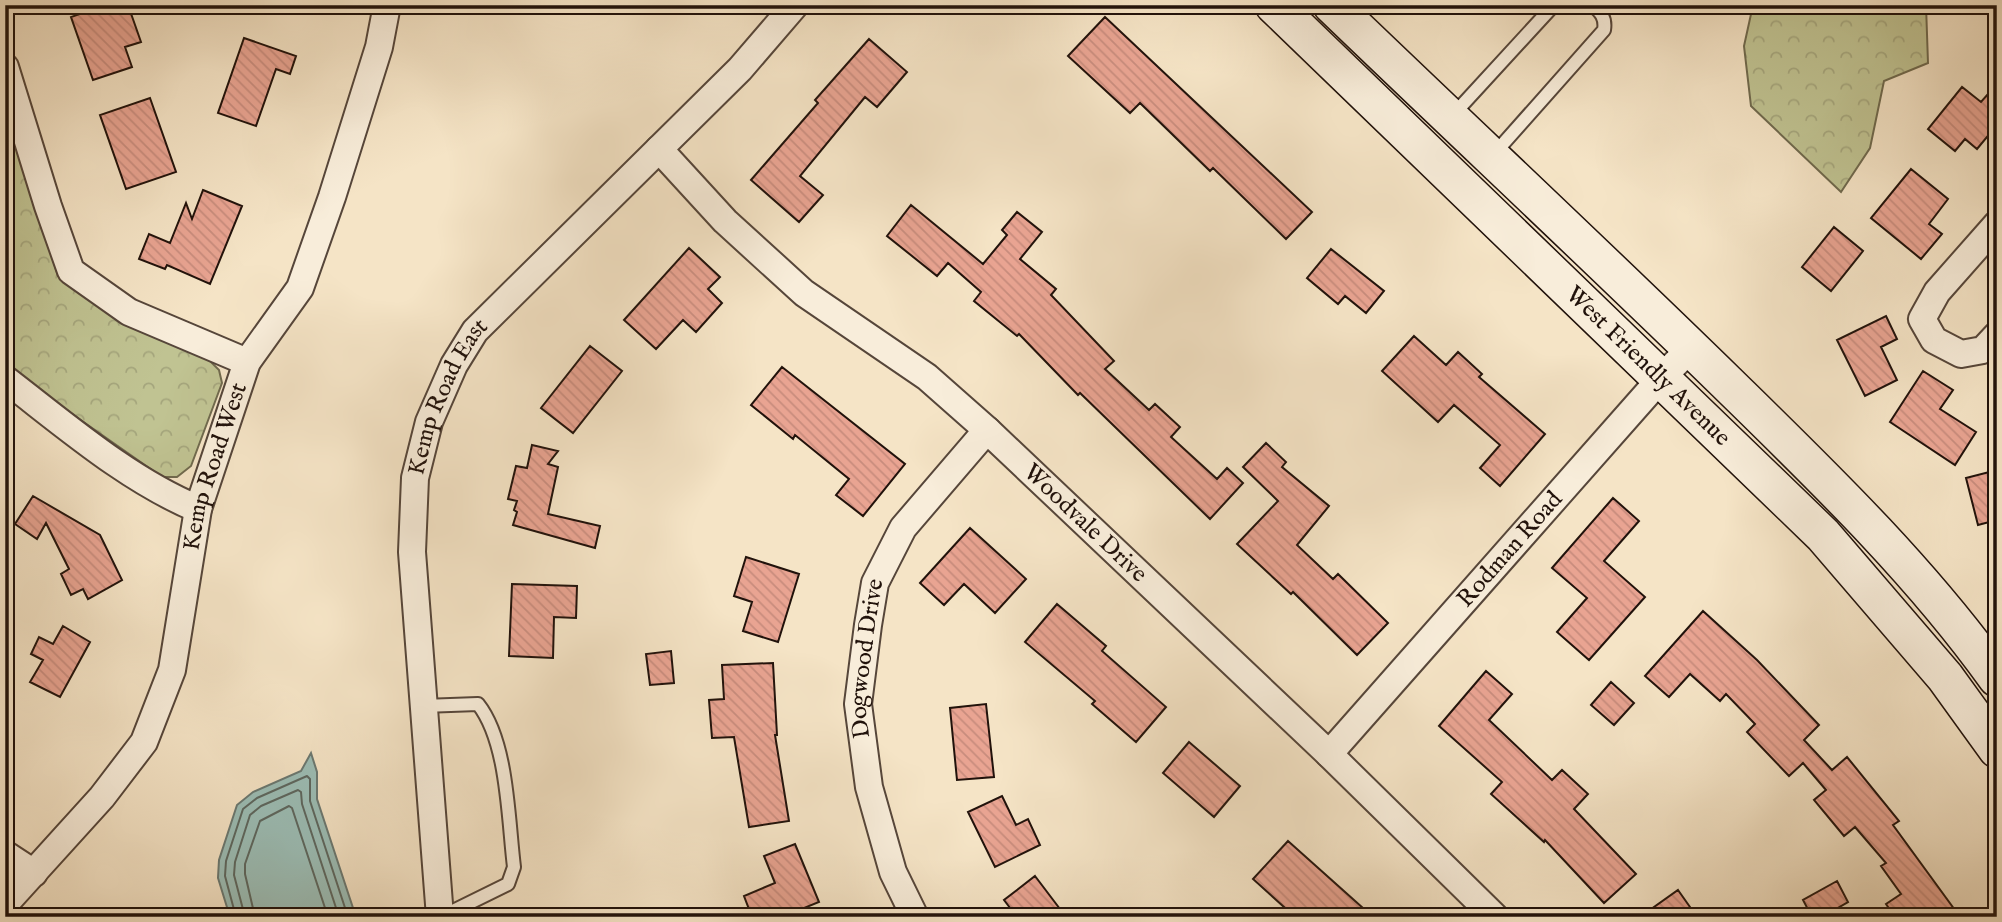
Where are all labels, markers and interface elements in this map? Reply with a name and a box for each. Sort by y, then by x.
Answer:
street label: West Friendly Avenue [1559,279,1737,453]
street label: Kemp Road East [401,311,495,478]
street label: Kemp Road West [176,379,254,553]
street label: Woodvale Drive [1017,457,1154,589]
street label: Rodman Road [1450,485,1570,614]
street label: Dogwood Drive [842,576,891,740]

